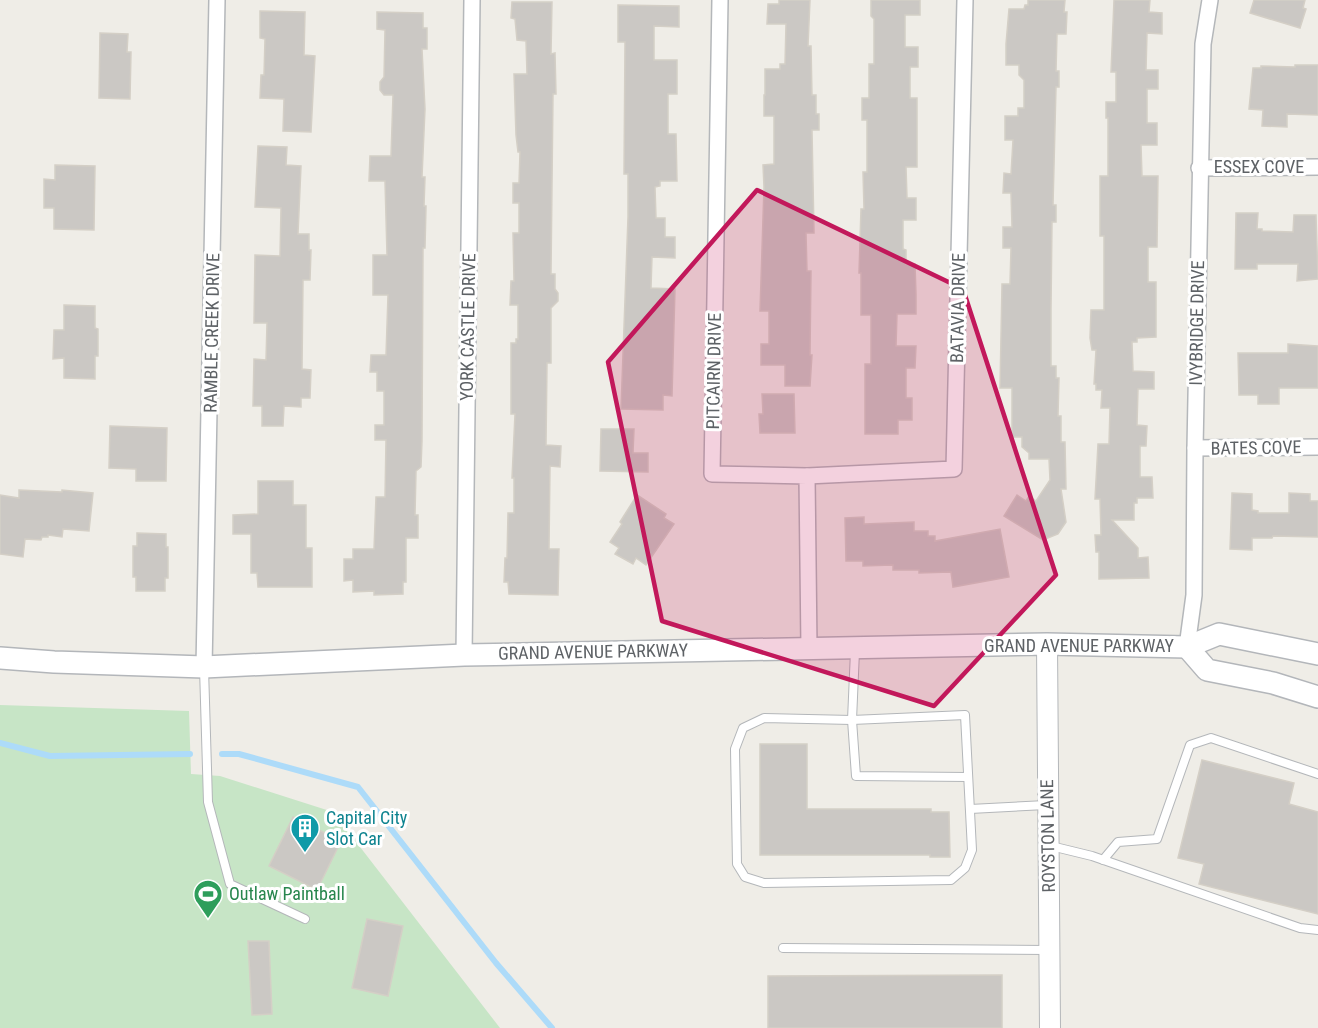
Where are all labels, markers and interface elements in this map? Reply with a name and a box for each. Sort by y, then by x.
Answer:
street label: ESSEX COVE [1214,156,1304,177]
street label: RAMBLE CREEK DRIVE [200,253,223,413]
street label: YORK CASTLE DRIVE [456,253,479,401]
street label: BATAVIA DRIVE [946,253,969,363]
street label: IVYBRIDGE DRIVE [1185,260,1208,386]
street label: PITCAIRN DRIVE [702,312,725,429]
street label: BATES COVE [1210,436,1302,459]
street label: GRAND AVENUE PARKWAY [984,635,1175,656]
street label: GRAND AVENUE PARKWAY [498,639,689,664]
street label: ROYSTON LANE [1036,779,1059,893]
place label: Capital City Slot Car [326,807,408,849]
building icon: Capital City Slot Car [289,812,321,854]
sports icon: Outlaw Paintball [192,878,224,920]
place label: Outlaw Paintball [229,883,345,904]

